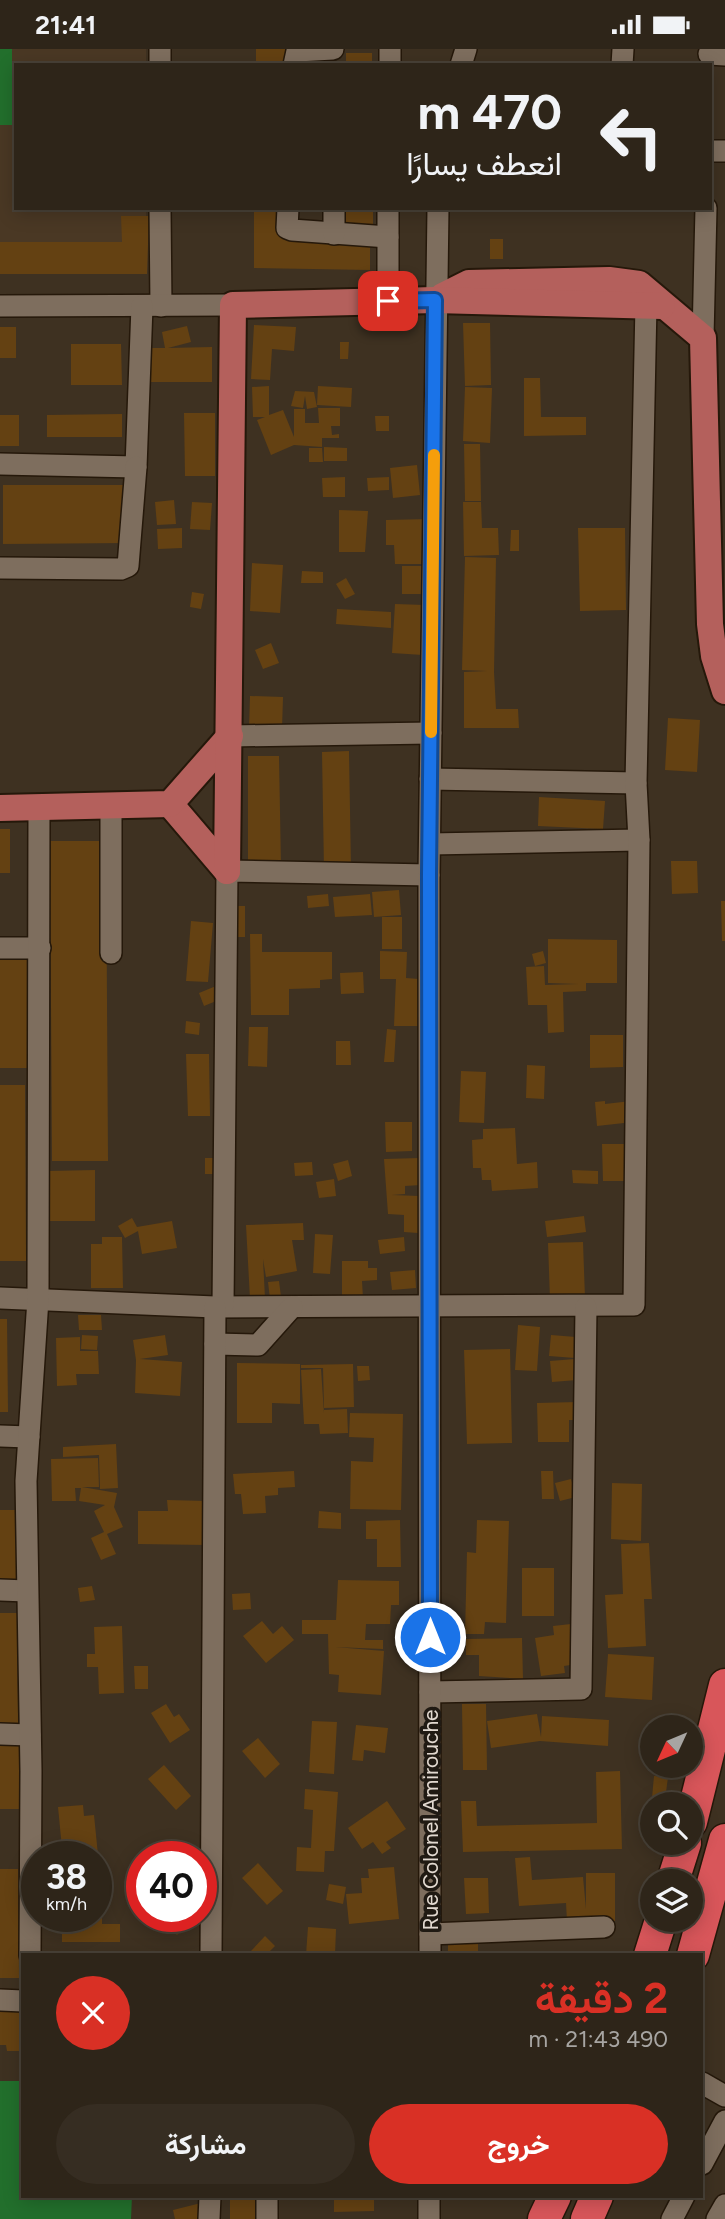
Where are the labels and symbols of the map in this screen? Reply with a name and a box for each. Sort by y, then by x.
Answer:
pin [358,271,418,331]
position arrow [393,1600,467,1674]
street label: Rue Colonel Amirouche [418,1709,443,1931]
north arrow [640,1715,704,1778]
speed limit sign: 40 [126,1841,217,1932]

